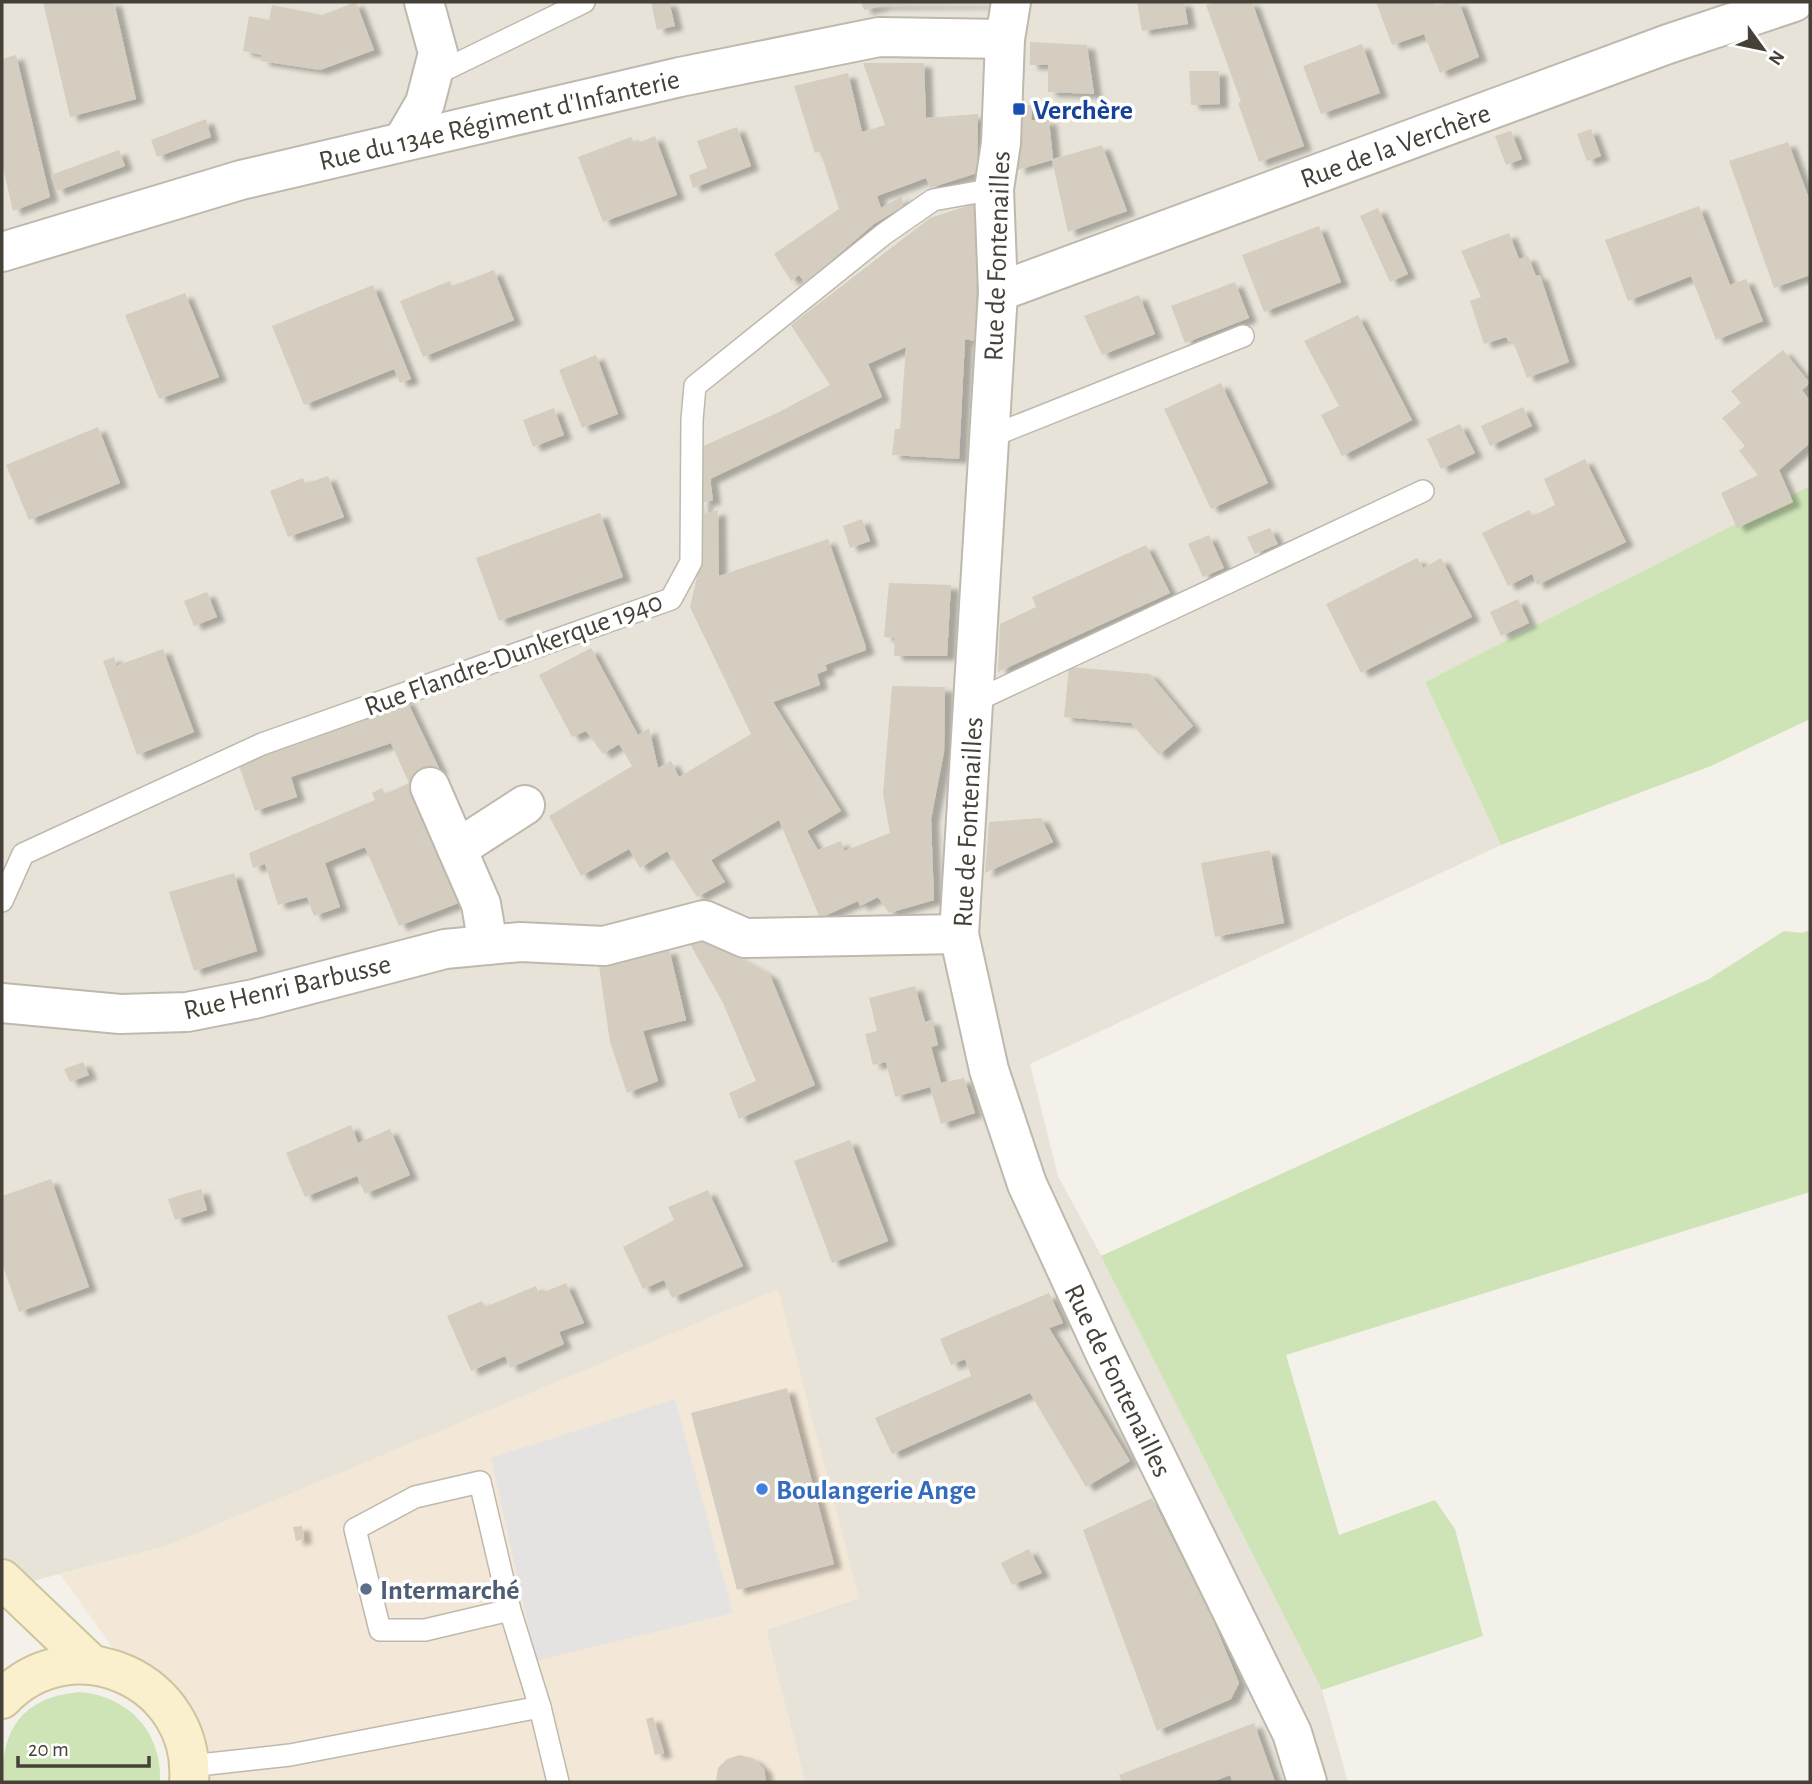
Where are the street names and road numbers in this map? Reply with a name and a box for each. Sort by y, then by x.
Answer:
street label: Rue du 134e Régiment d'Infanterie [316,66,682,176]
street label: Rue de la Verchère [1297,100,1494,194]
street label: Rue de Fontenailles [980,150,1016,362]
street label: Rue Flandre-Dunkerque 1940 [361,588,666,722]
street label: Rue de Fontenailles [950,716,988,928]
street label: Rue Henri Barbusse [181,950,394,1025]
street label: Rue de Fontenailles [1058,1280,1176,1482]

